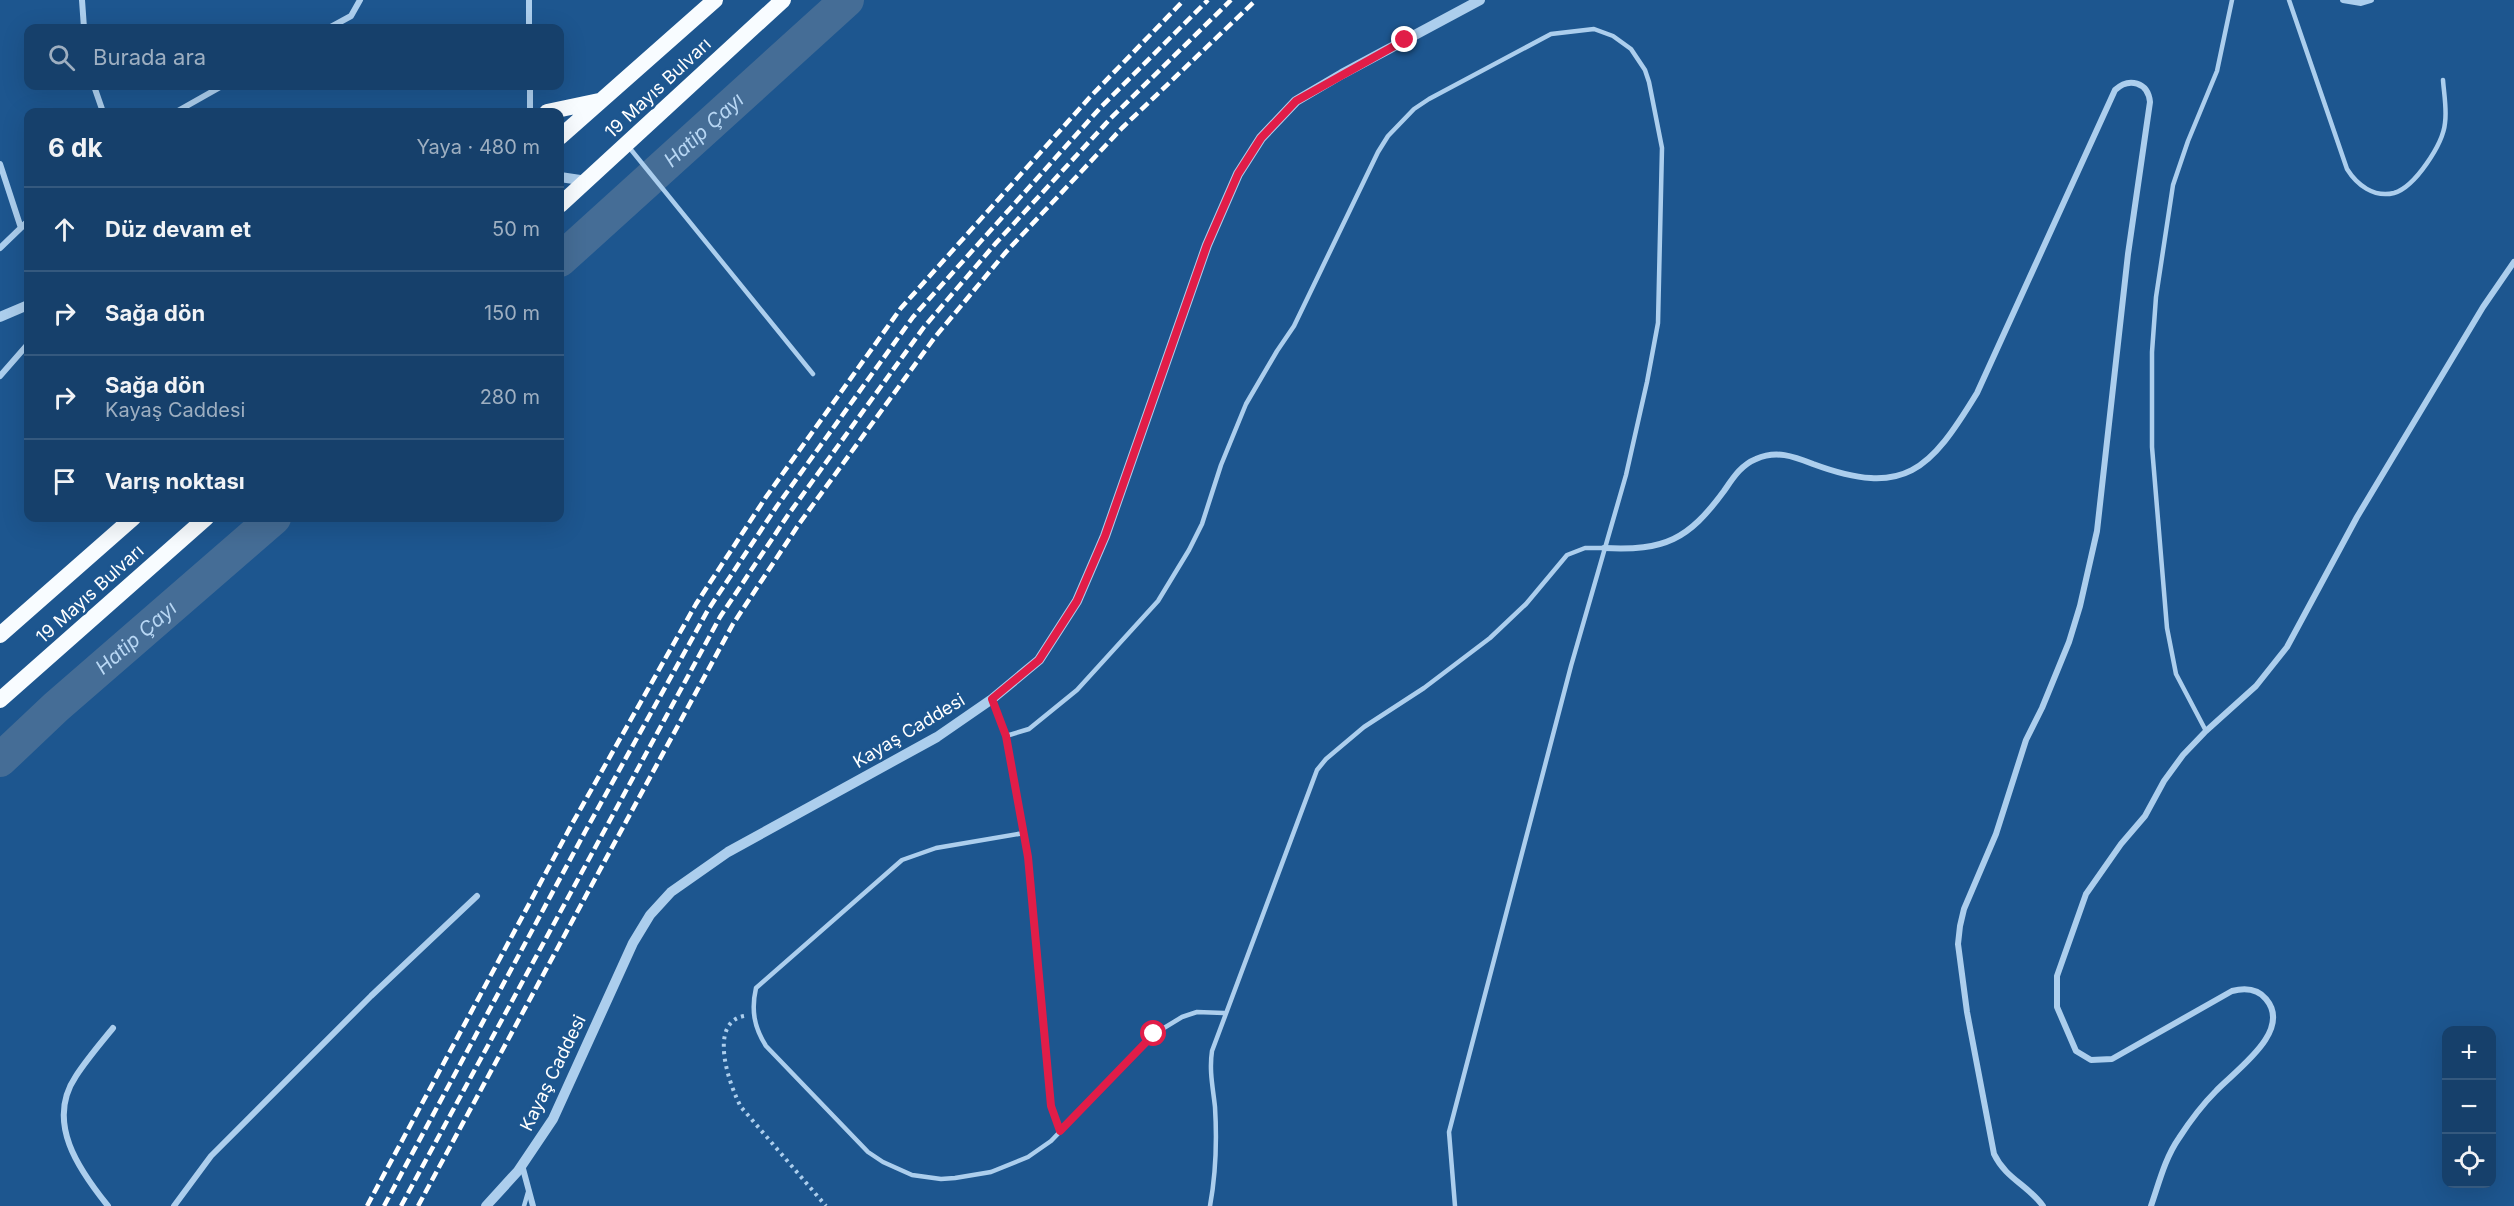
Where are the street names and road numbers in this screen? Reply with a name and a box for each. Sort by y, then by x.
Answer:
street label: 19 Mayıs Bulvarı [600,33,715,142]
street label: 19 Mayıs Bulvarı [32,540,148,647]
street label: Kayaş Caddesi [849,689,968,772]
street label: Kayaş Caddesi [515,1011,590,1134]

